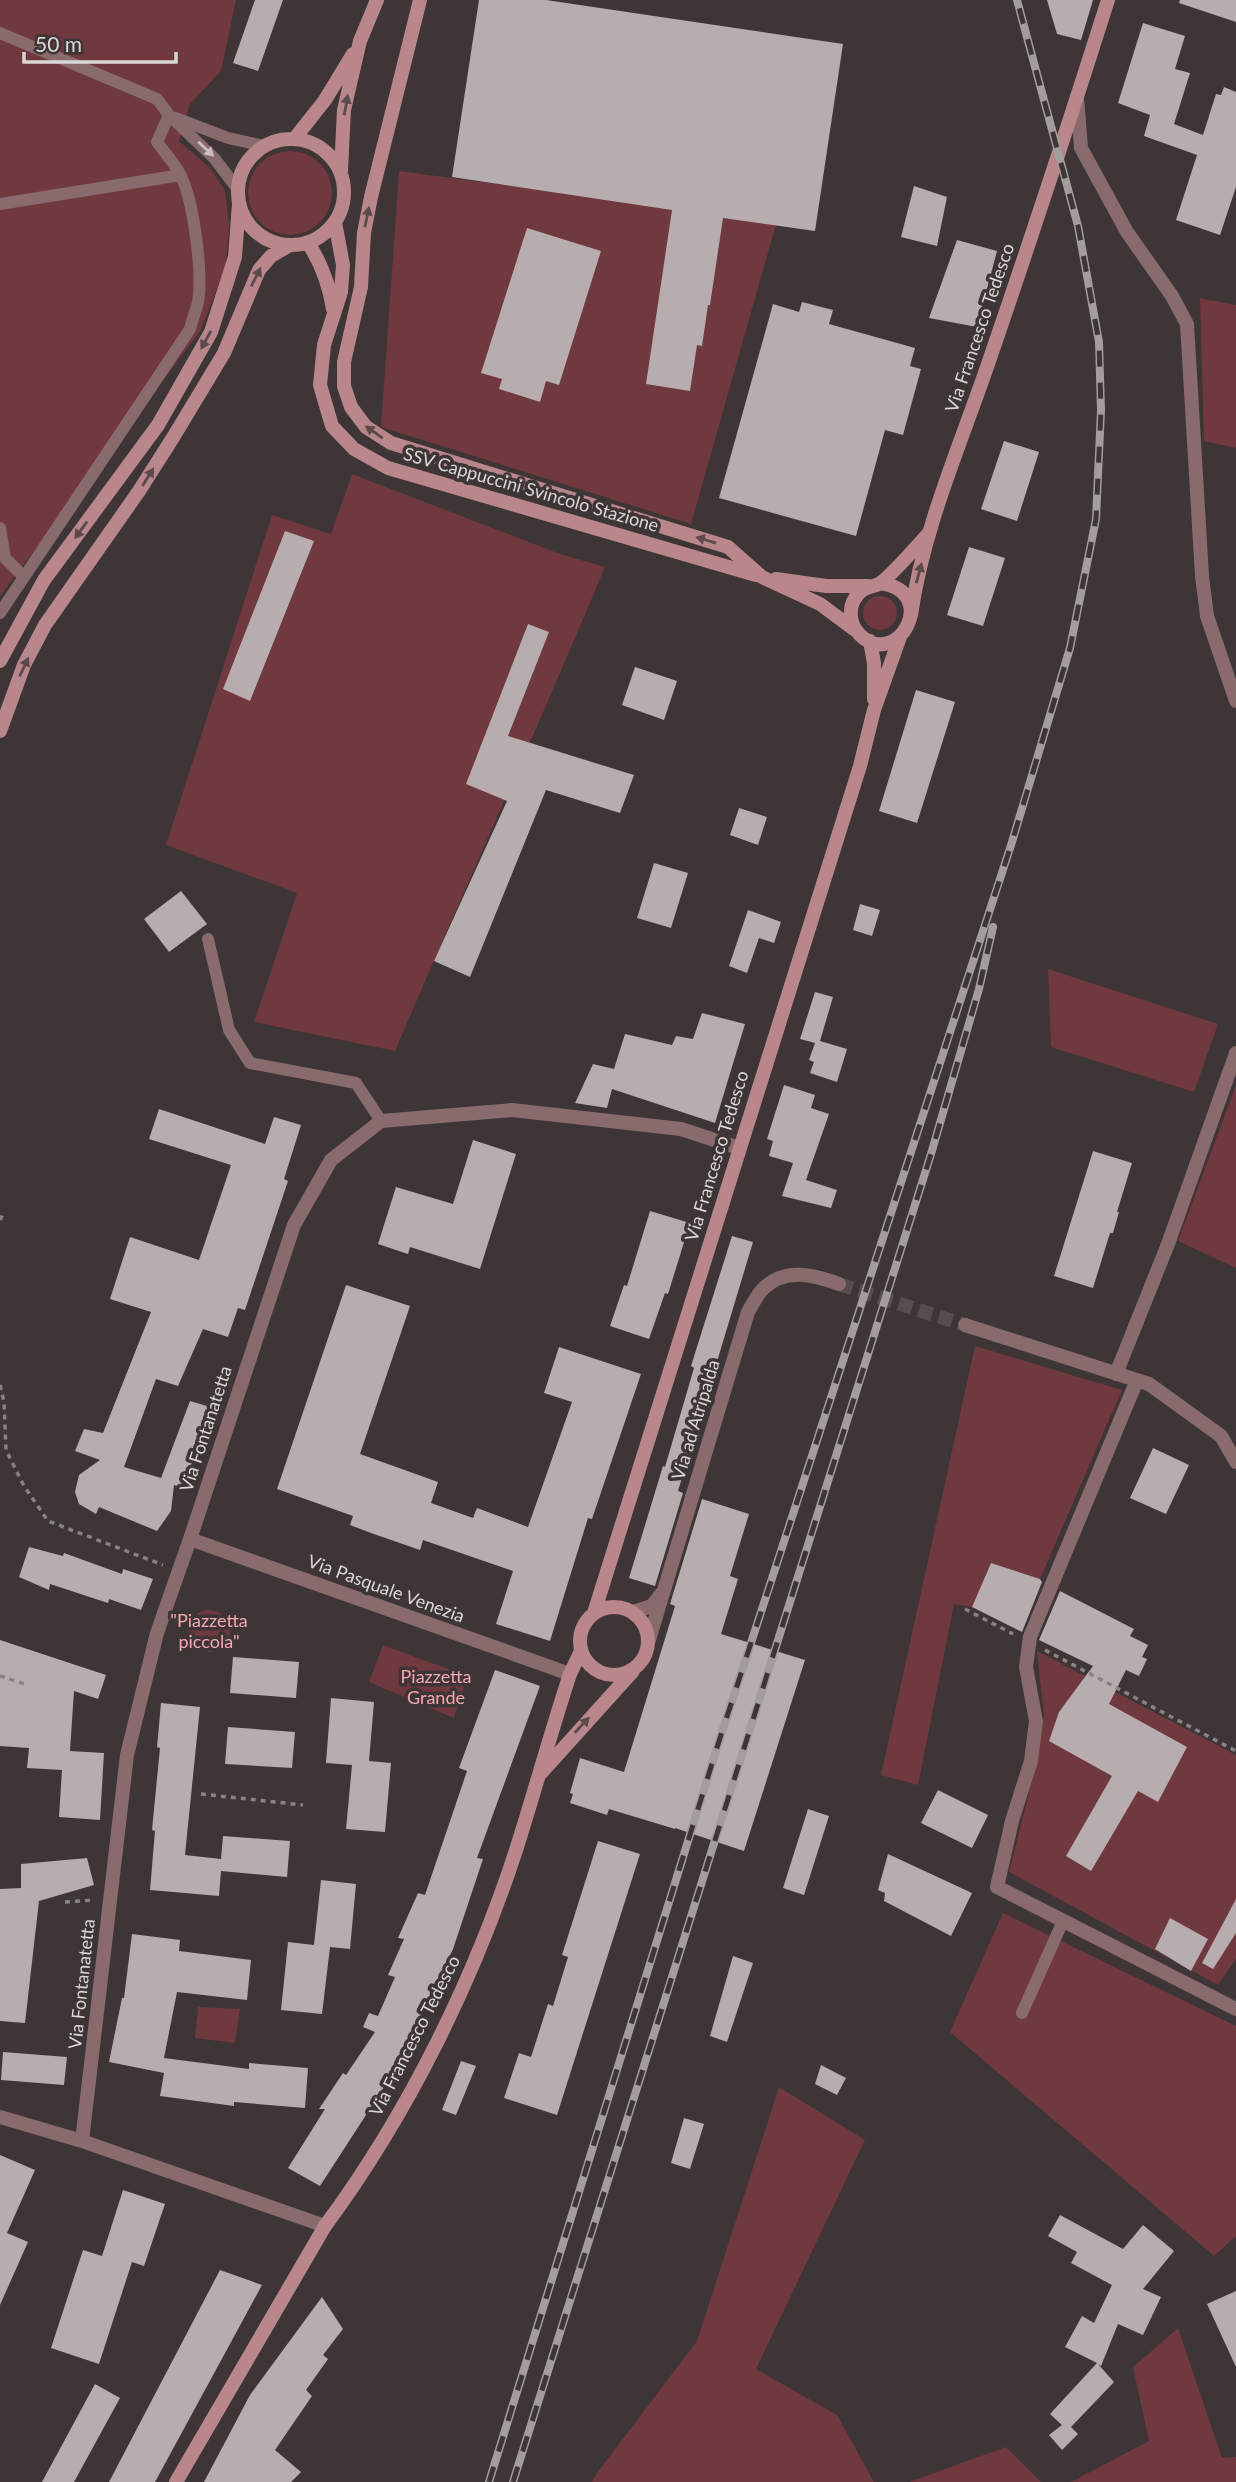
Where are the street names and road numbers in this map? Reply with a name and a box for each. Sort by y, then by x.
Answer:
street label: Via Francesco Tedesco [940,240,1018,415]
street label: SSV Cappuccini Svincolo Stazione [401,442,661,536]
street label: Via Francesco Tedesco [680,1068,752,1244]
street label: Via ad Atripalda [666,1357,724,1482]
street label: Via Fontanatetta [174,1363,236,1494]
street label: Via Pasquale Venezia [305,1549,468,1627]
street label: Via Fontanatetta [63,1918,99,2050]
street label: Via Francesco Tedesco [364,1952,464,2120]

